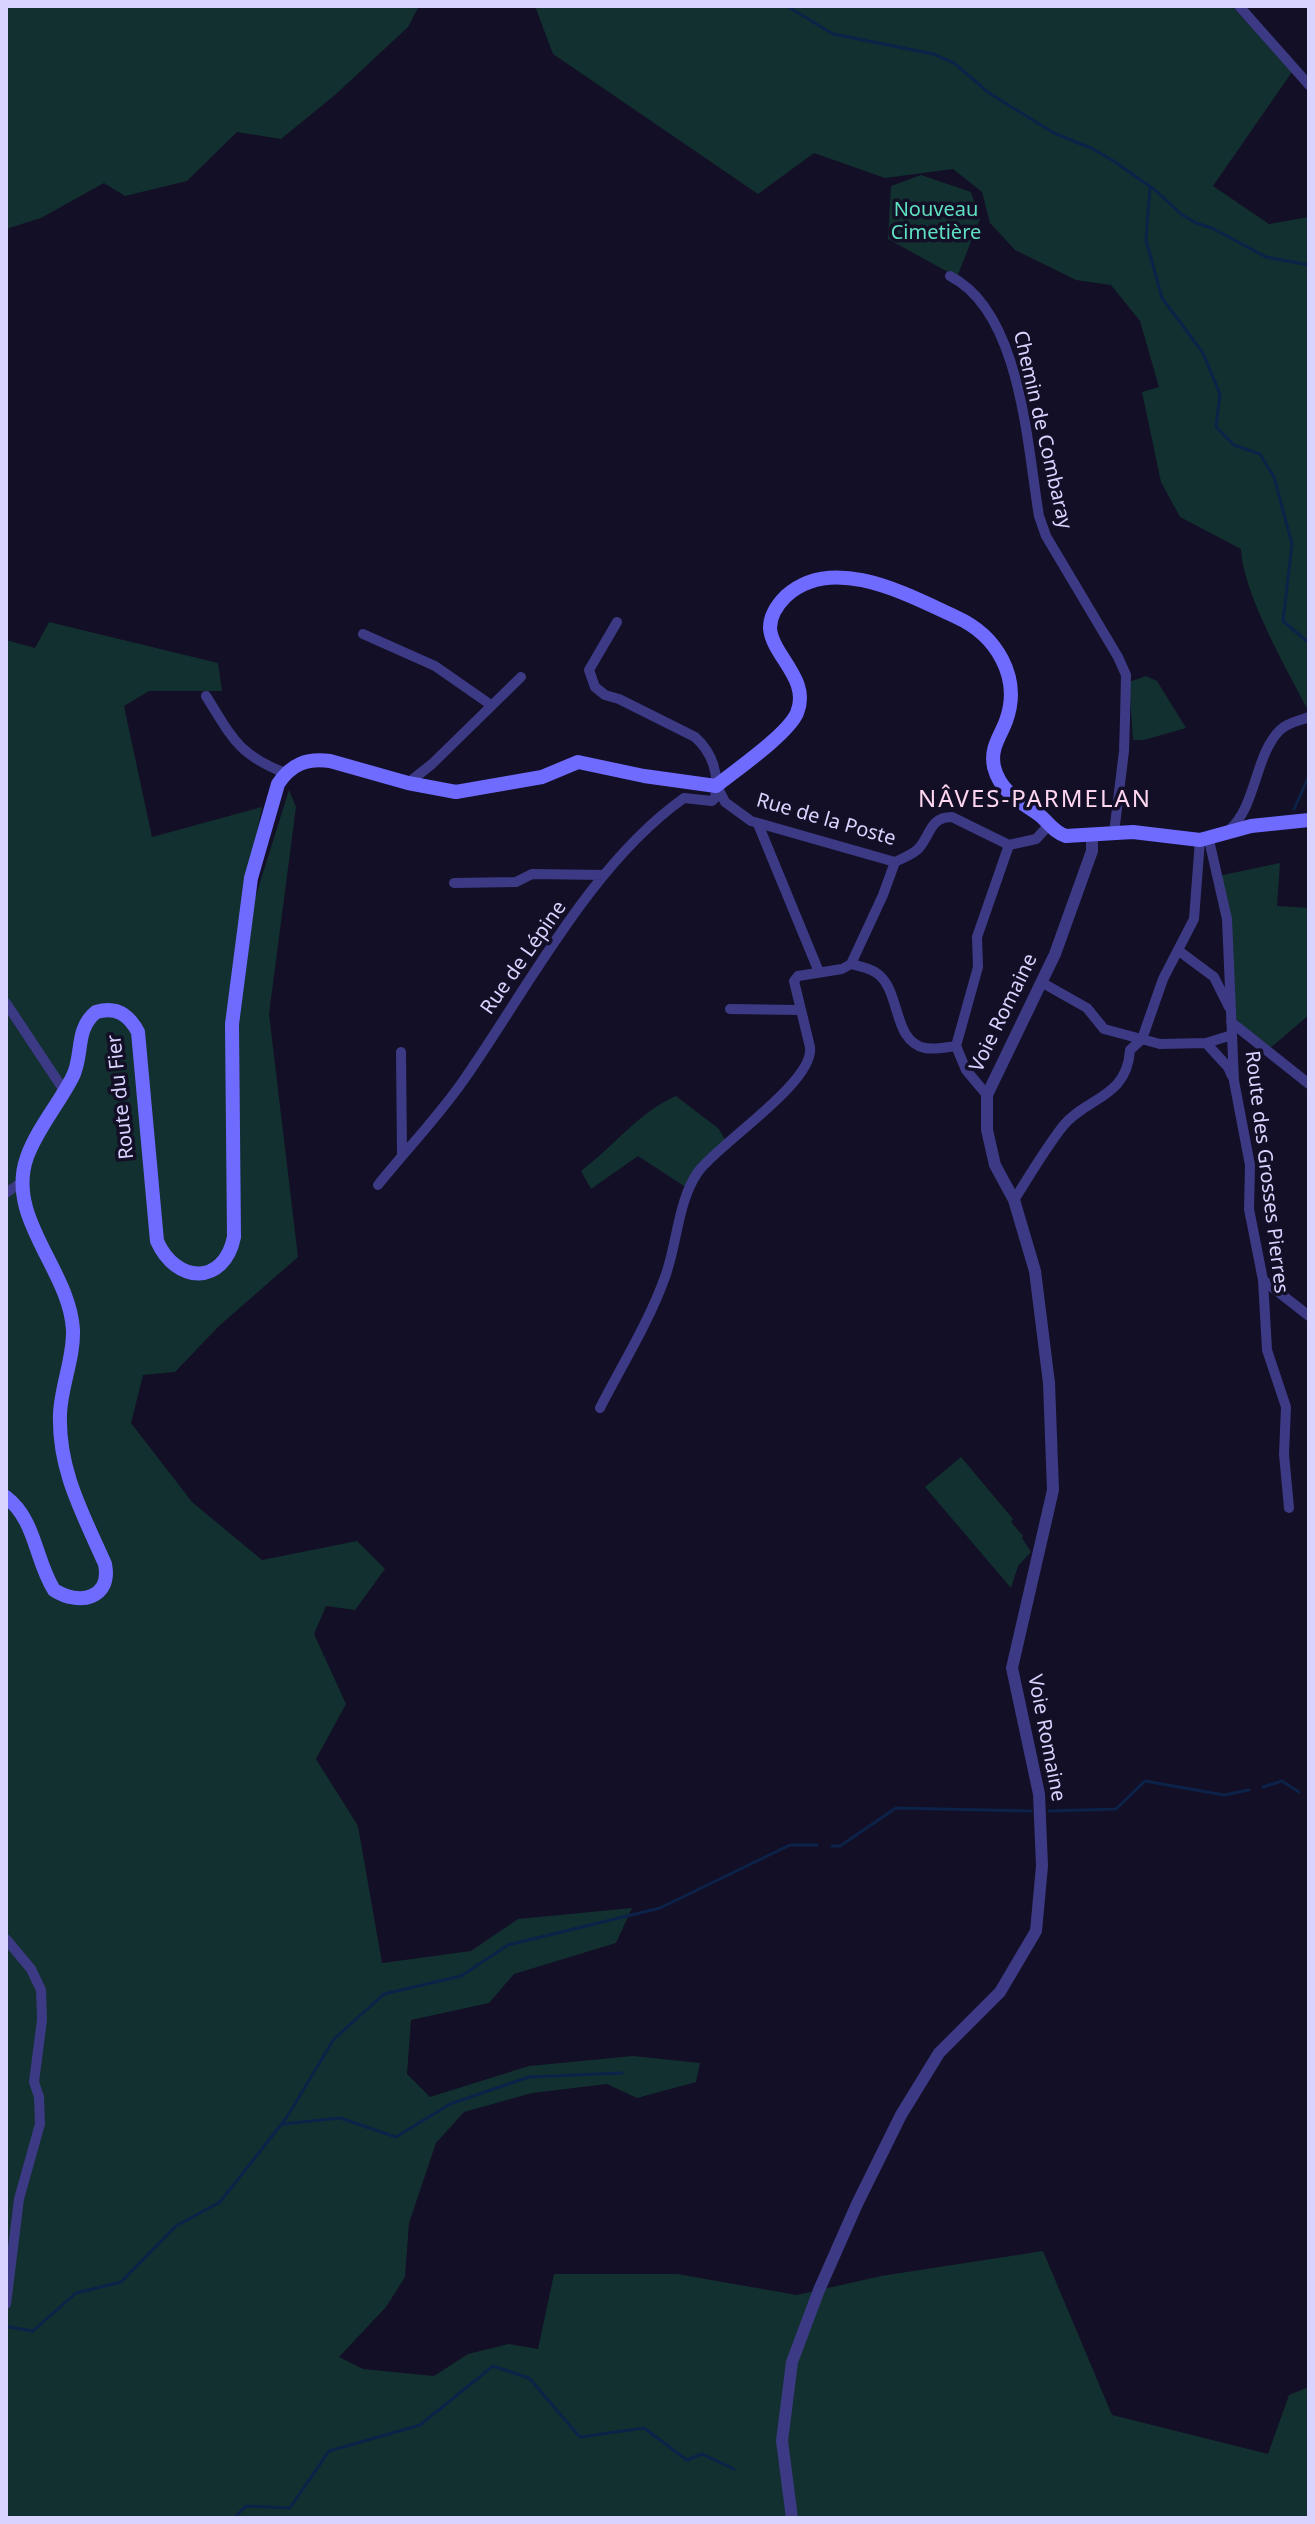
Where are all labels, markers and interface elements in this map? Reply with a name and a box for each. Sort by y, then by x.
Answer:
park label: Nouveau Cimetière [891,198,981,245]
street label: Chemin de Combaray [1008,329,1076,531]
district label: NÂVES-PARMELAN [918,786,1152,814]
street label: Rue de la Poste [754,789,898,851]
street label: Rue de Lépine [476,897,572,1019]
street label: Voie Romaine [965,950,1043,1076]
street label: Route du Fier [103,1033,139,1161]
street label: Route des Grosses Pierres [1239,1049,1293,1295]
street label: Voie Romaine [1022,1673,1070,1803]

